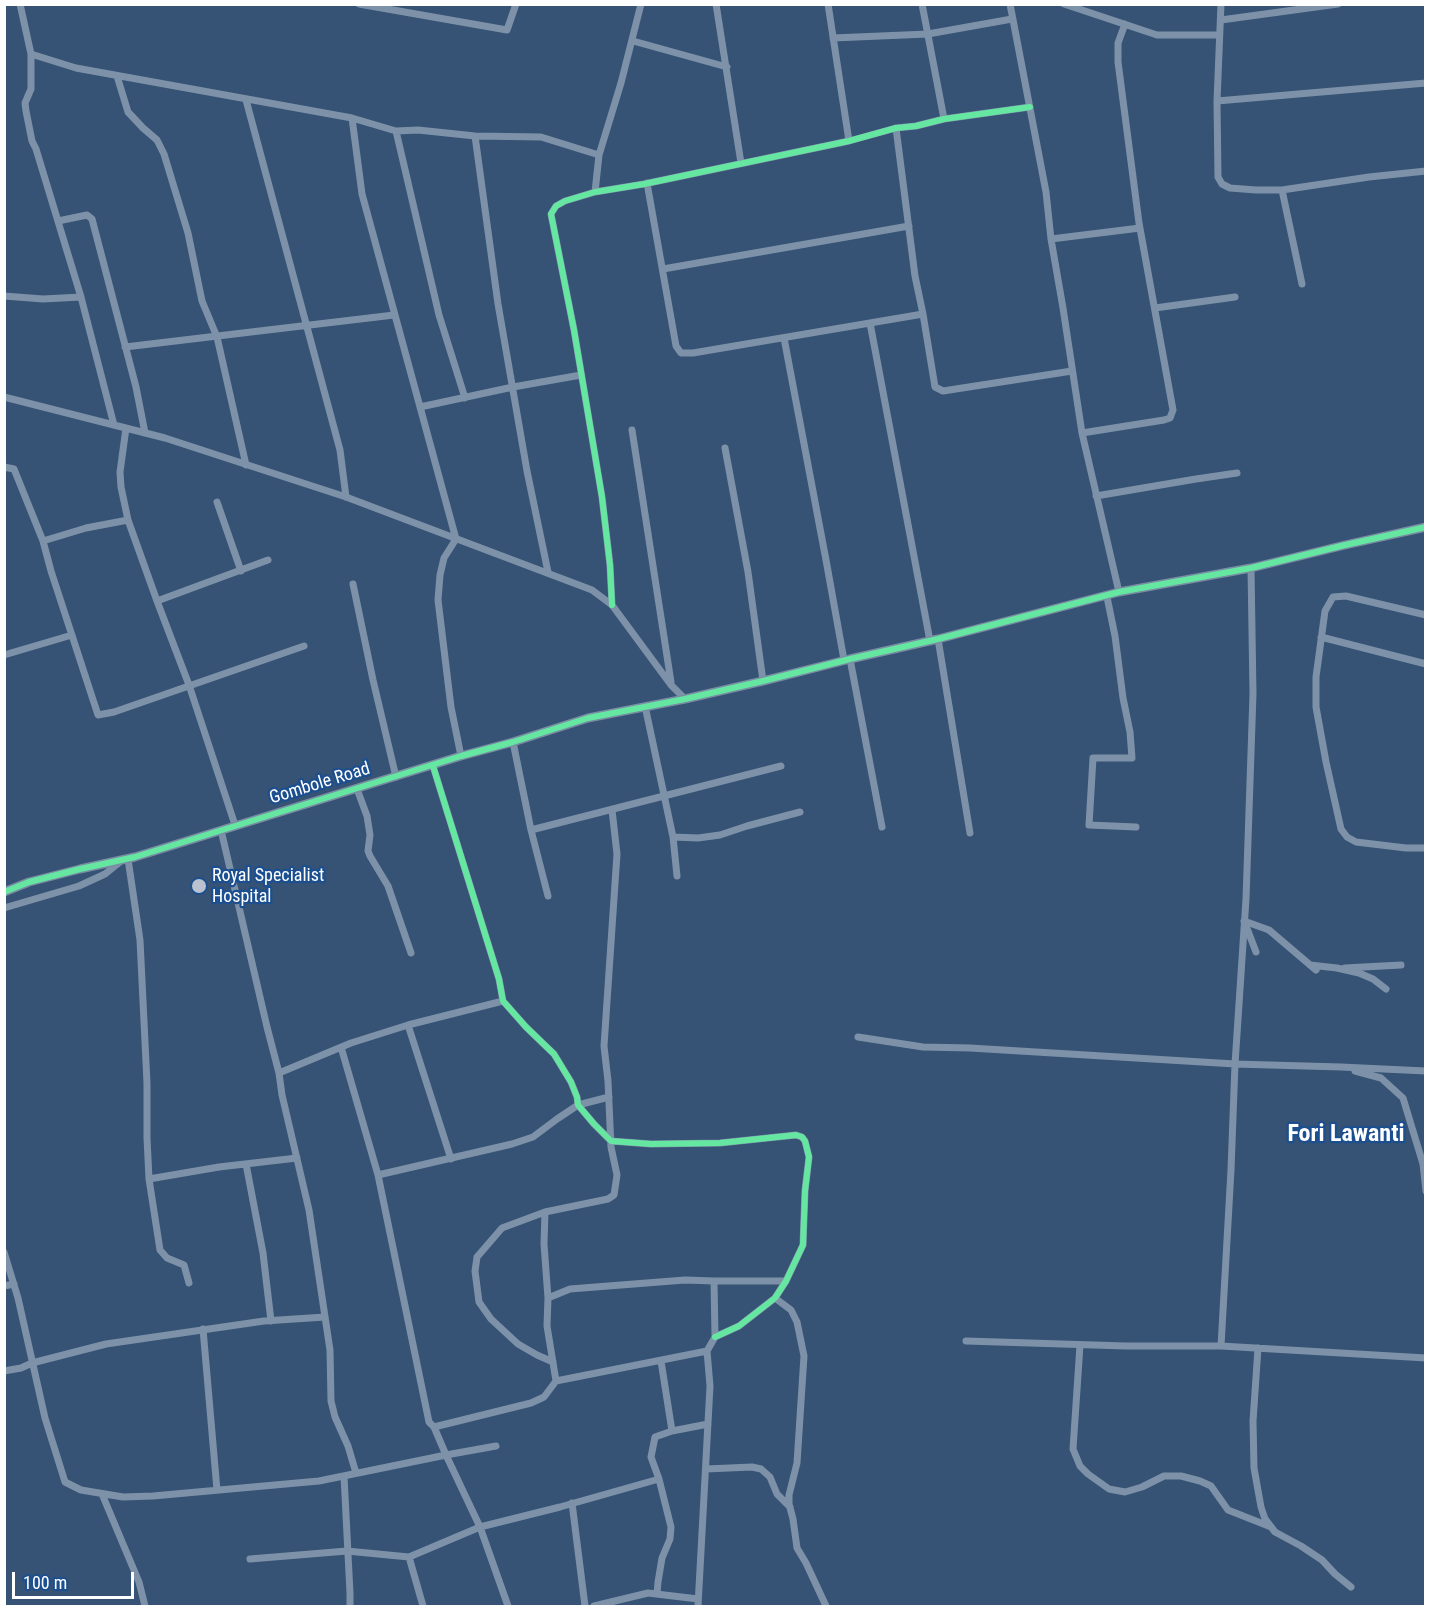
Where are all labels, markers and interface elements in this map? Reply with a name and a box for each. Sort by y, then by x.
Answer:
street label: Gombole Road [267,758,373,810]
place label: Royal Specialist Hospital [212,865,324,908]
marker: Royal Specialist Hospital [190,877,208,895]
district label: Fori Lawanti [1287,1121,1405,1149]
scale bar [15,1560,136,1598]
text: 100 m [23,1572,67,1593]

